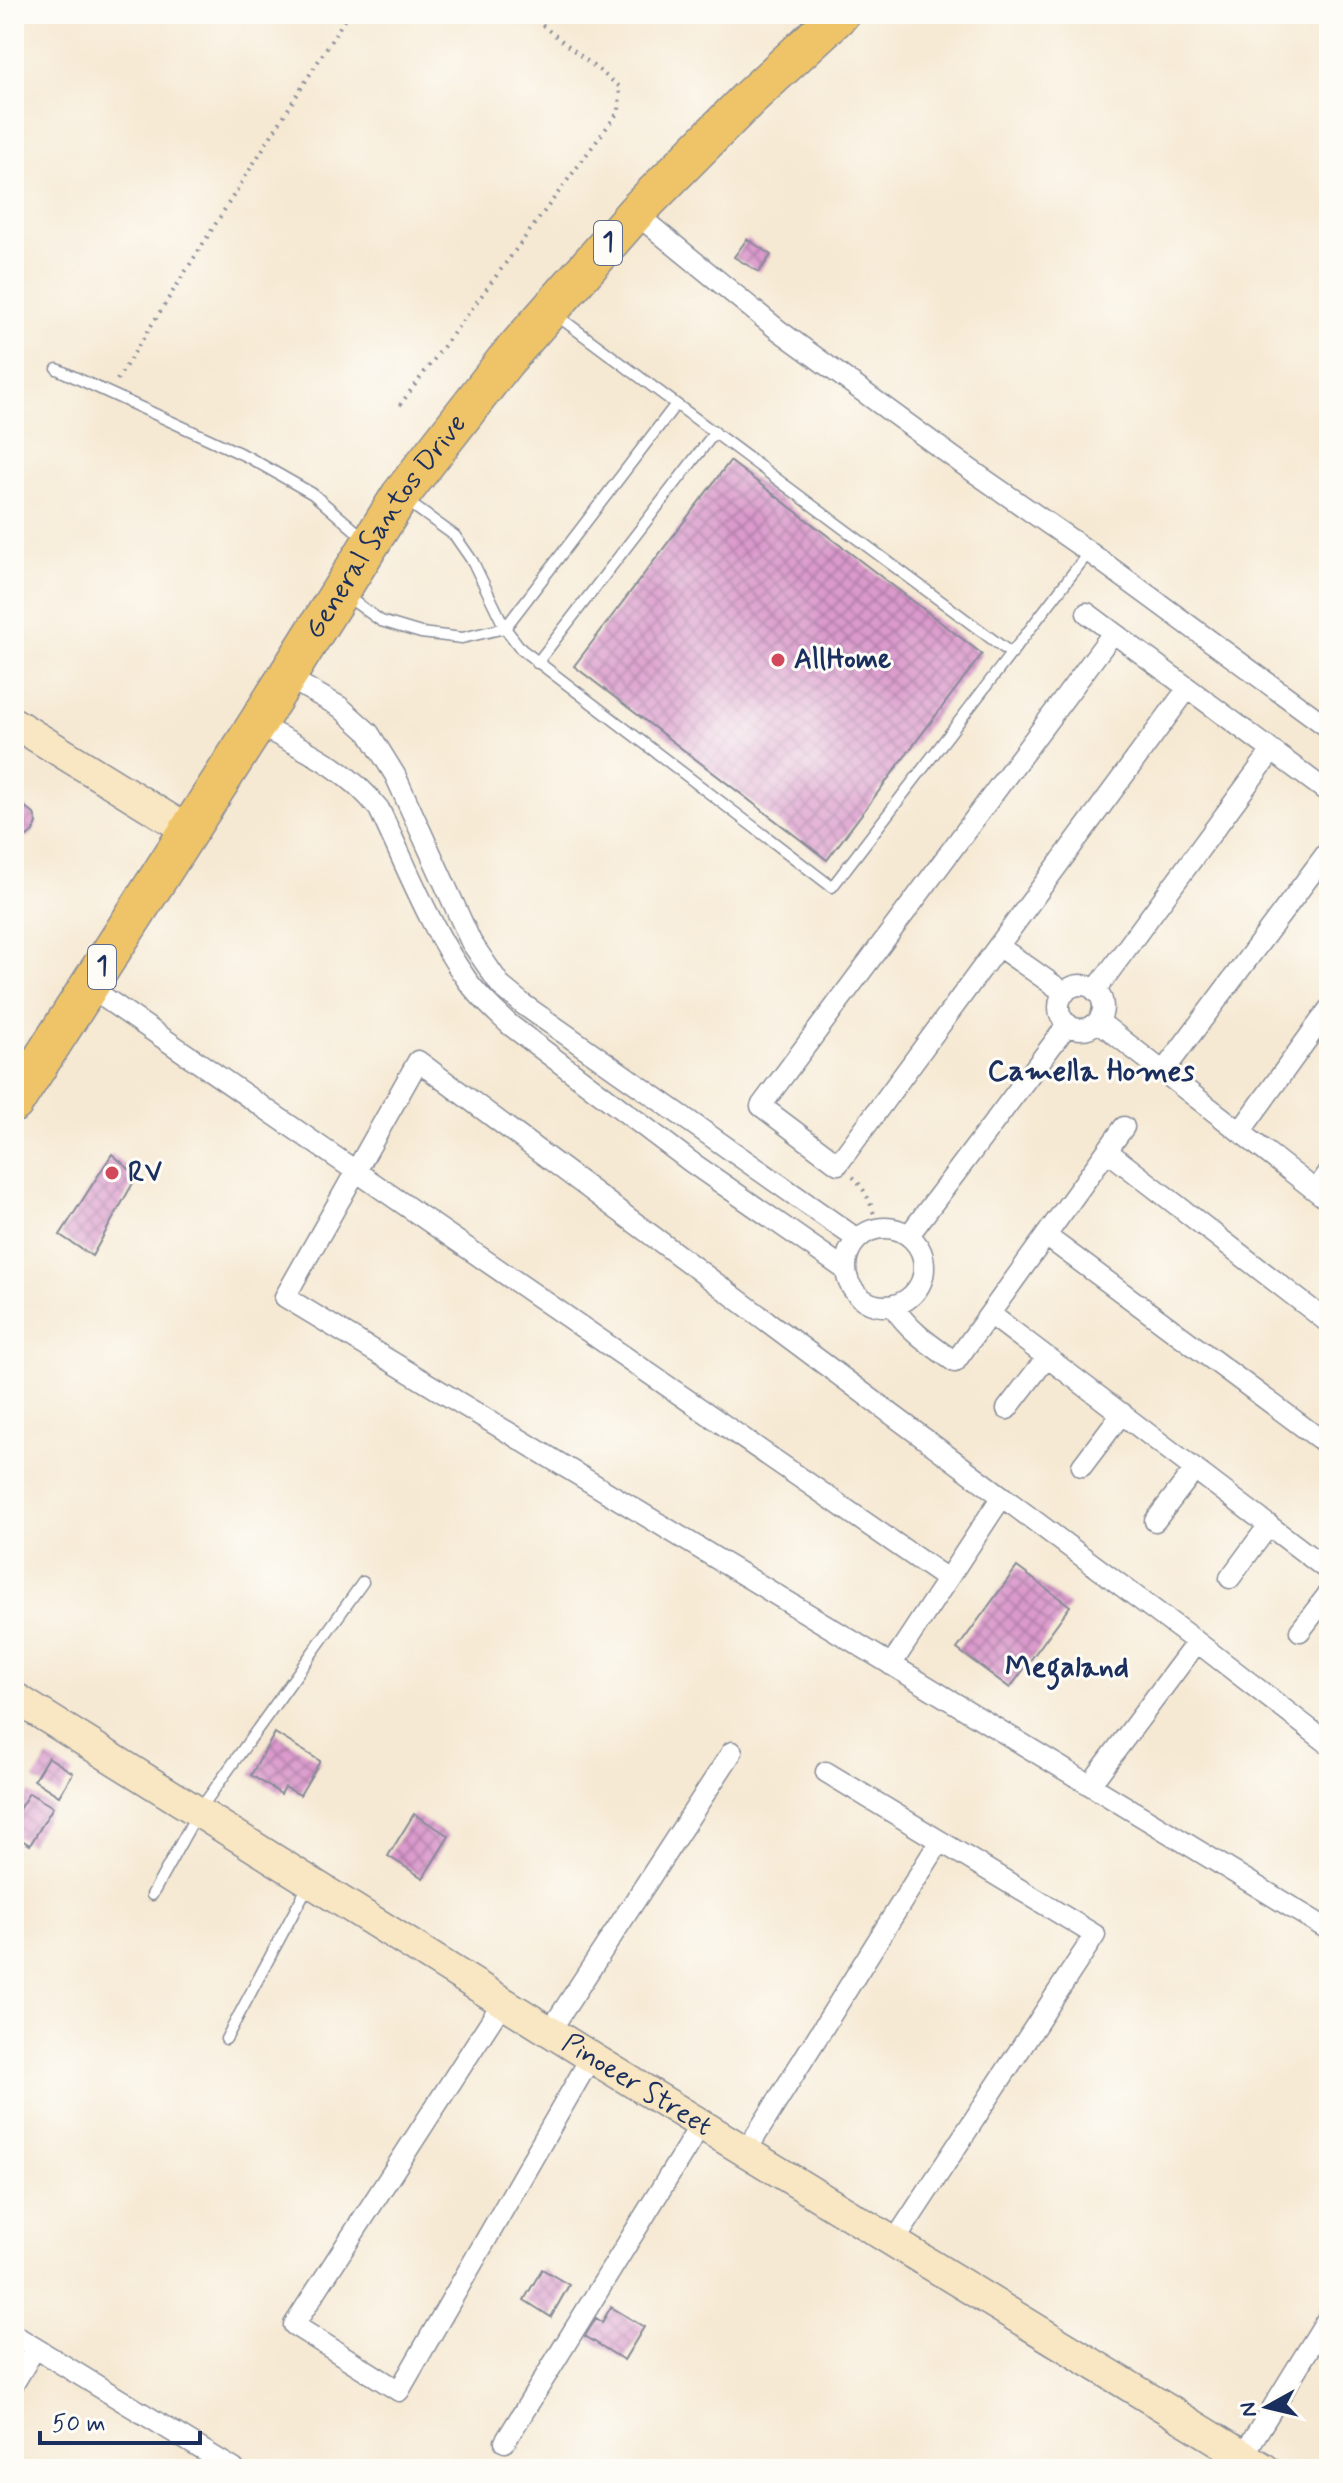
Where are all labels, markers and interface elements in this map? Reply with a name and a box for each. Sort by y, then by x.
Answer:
road number: 1 [594,221,622,265]
street label: General Santos Drive [296,407,475,646]
place label: AllHome [794,642,891,679]
marker: AllHome [769,651,787,669]
road number: 1 [88,945,116,989]
district label: Camella Homes [987,1052,1195,1091]
place label: RV [128,1155,162,1192]
marker: RV [103,1164,121,1182]
district label: Megaland [1005,1648,1129,1691]
street label: Pinoeer Street [555,2025,719,2145]
north arrow [1227,2367,1307,2447]
scale bar [40,2395,200,2445]
text: N [1234,2400,1264,2419]
text: 50 m [52,2409,106,2440]

